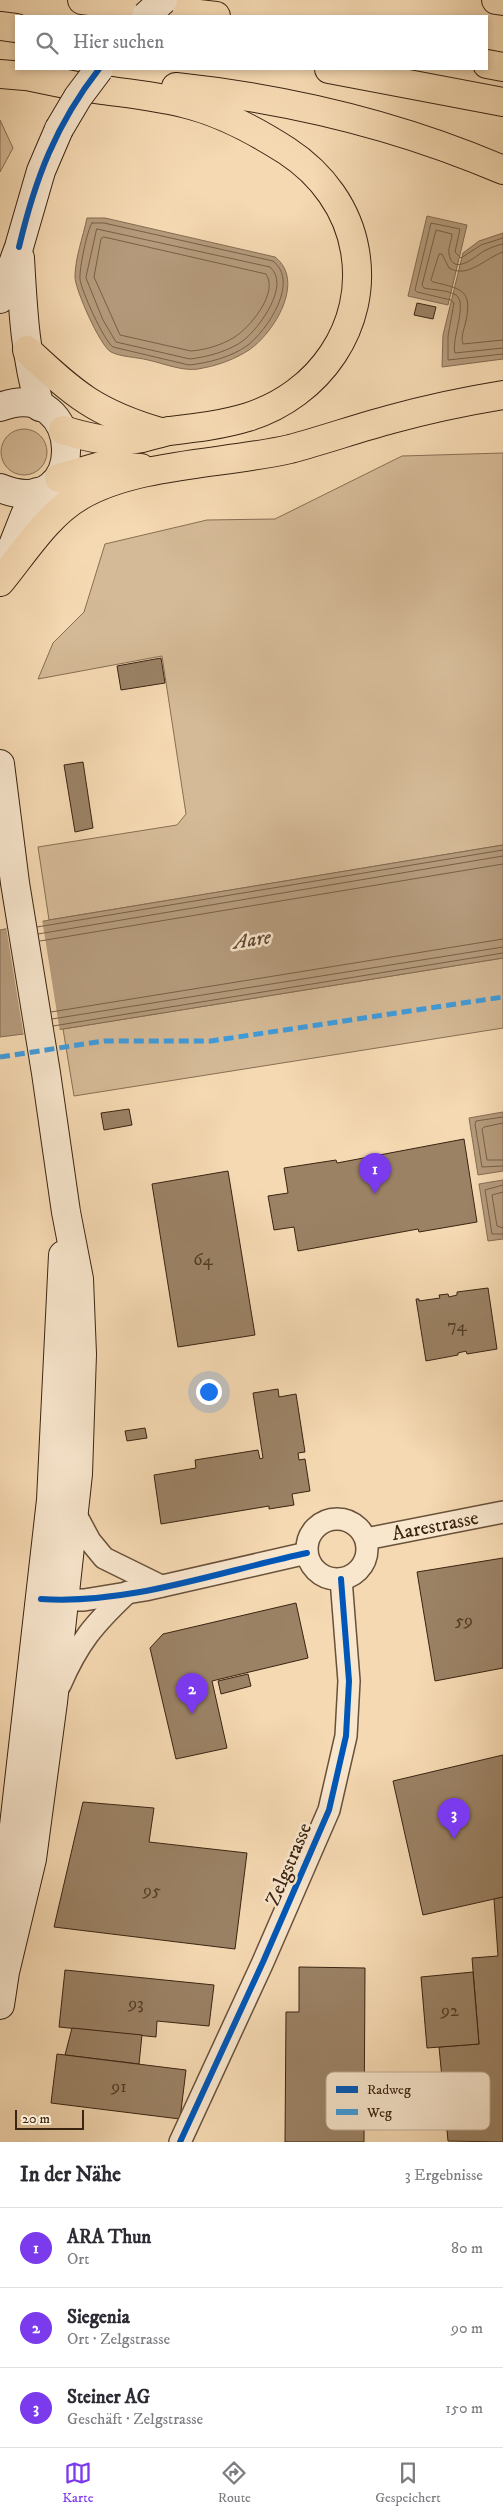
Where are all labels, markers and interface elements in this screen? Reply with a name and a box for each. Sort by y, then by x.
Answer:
search box [15,15,488,70]
icon: search [33,29,61,57]
text: Hier suchen [73,31,164,54]
water label: Aare [230,924,274,956]
pin: 1 [359,1153,391,1194]
house number: 64 [193,1249,214,1271]
house number: 74 [447,1315,467,1337]
your location [196,1379,222,1405]
street label: Aarestrasse [390,1506,481,1547]
house number: 59 [455,1610,473,1632]
pin: 2 [176,1673,208,1714]
pin: 3 [438,1798,470,1839]
street label: Zelgstrasse [261,1819,318,1910]
house number: 95 [142,1880,161,1902]
house number: 93 [127,1993,144,2015]
house number: 92 [440,2000,459,2022]
legend [326,2072,490,2130]
house number: 91 [110,2076,127,2098]
text: Radweg [367,2081,411,2099]
text: Weg [366,2104,392,2122]
scale bar [15,2107,84,2130]
text: 20 m [22,2110,50,2128]
text: In der Nähe [20,2162,121,2188]
text: 3 Ergebnisse [405,2165,483,2185]
text: ARA Thun [67,2226,151,2249]
text: 1 [33,2238,39,2258]
text: 80 m [451,2238,483,2258]
text: Ort [67,2249,89,2269]
text: Siegenia [67,2306,130,2329]
text: 2 [32,2318,40,2338]
text: 90 m [451,2318,483,2338]
text: Ort · Zelgstrasse [67,2329,170,2349]
text: Steiner AG [67,2386,150,2409]
text: 3 [33,2398,39,2418]
text: 150 m [445,2398,483,2418]
text: Geschäft · Zelgstrasse [67,2409,203,2429]
tab: Karte [62,2459,93,2507]
tab: Route [218,2459,251,2507]
tab: Gespeichert [375,2459,441,2507]

